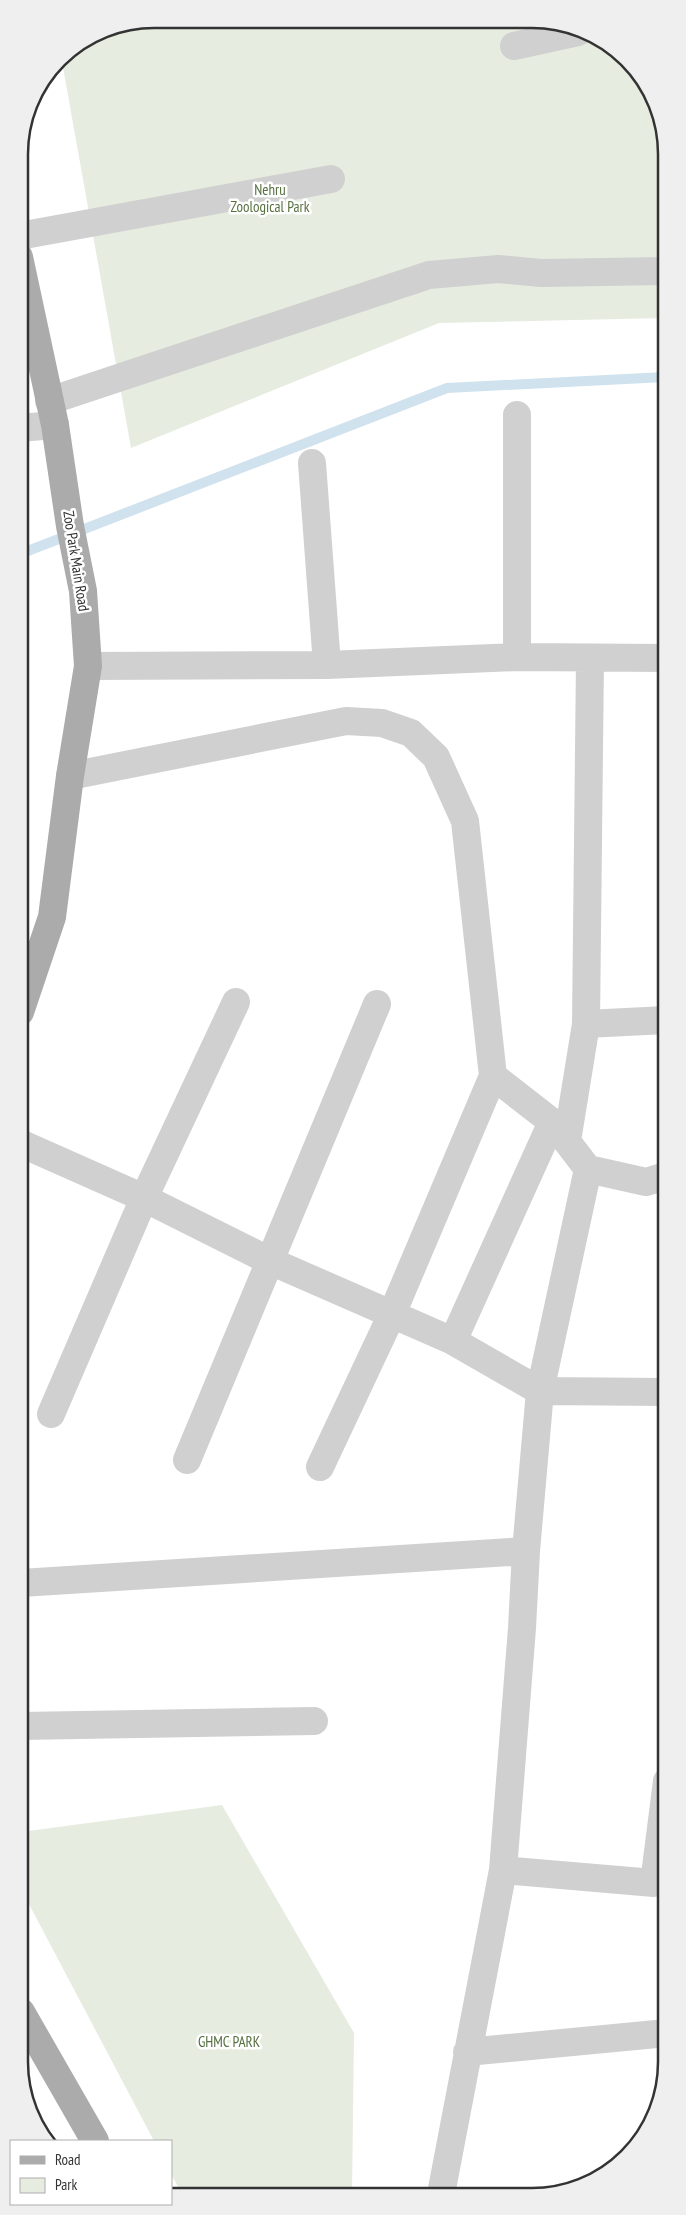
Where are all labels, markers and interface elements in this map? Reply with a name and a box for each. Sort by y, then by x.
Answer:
park label: Nehru Zoological Park [231,180,310,216]
street label: Zoo Park Main Road [59,509,94,612]
park label: GHMC PARK [198,2032,261,2051]
legend [10,2140,172,2205]
text: Road [55,2150,81,2169]
text: Park [55,2175,77,2194]

